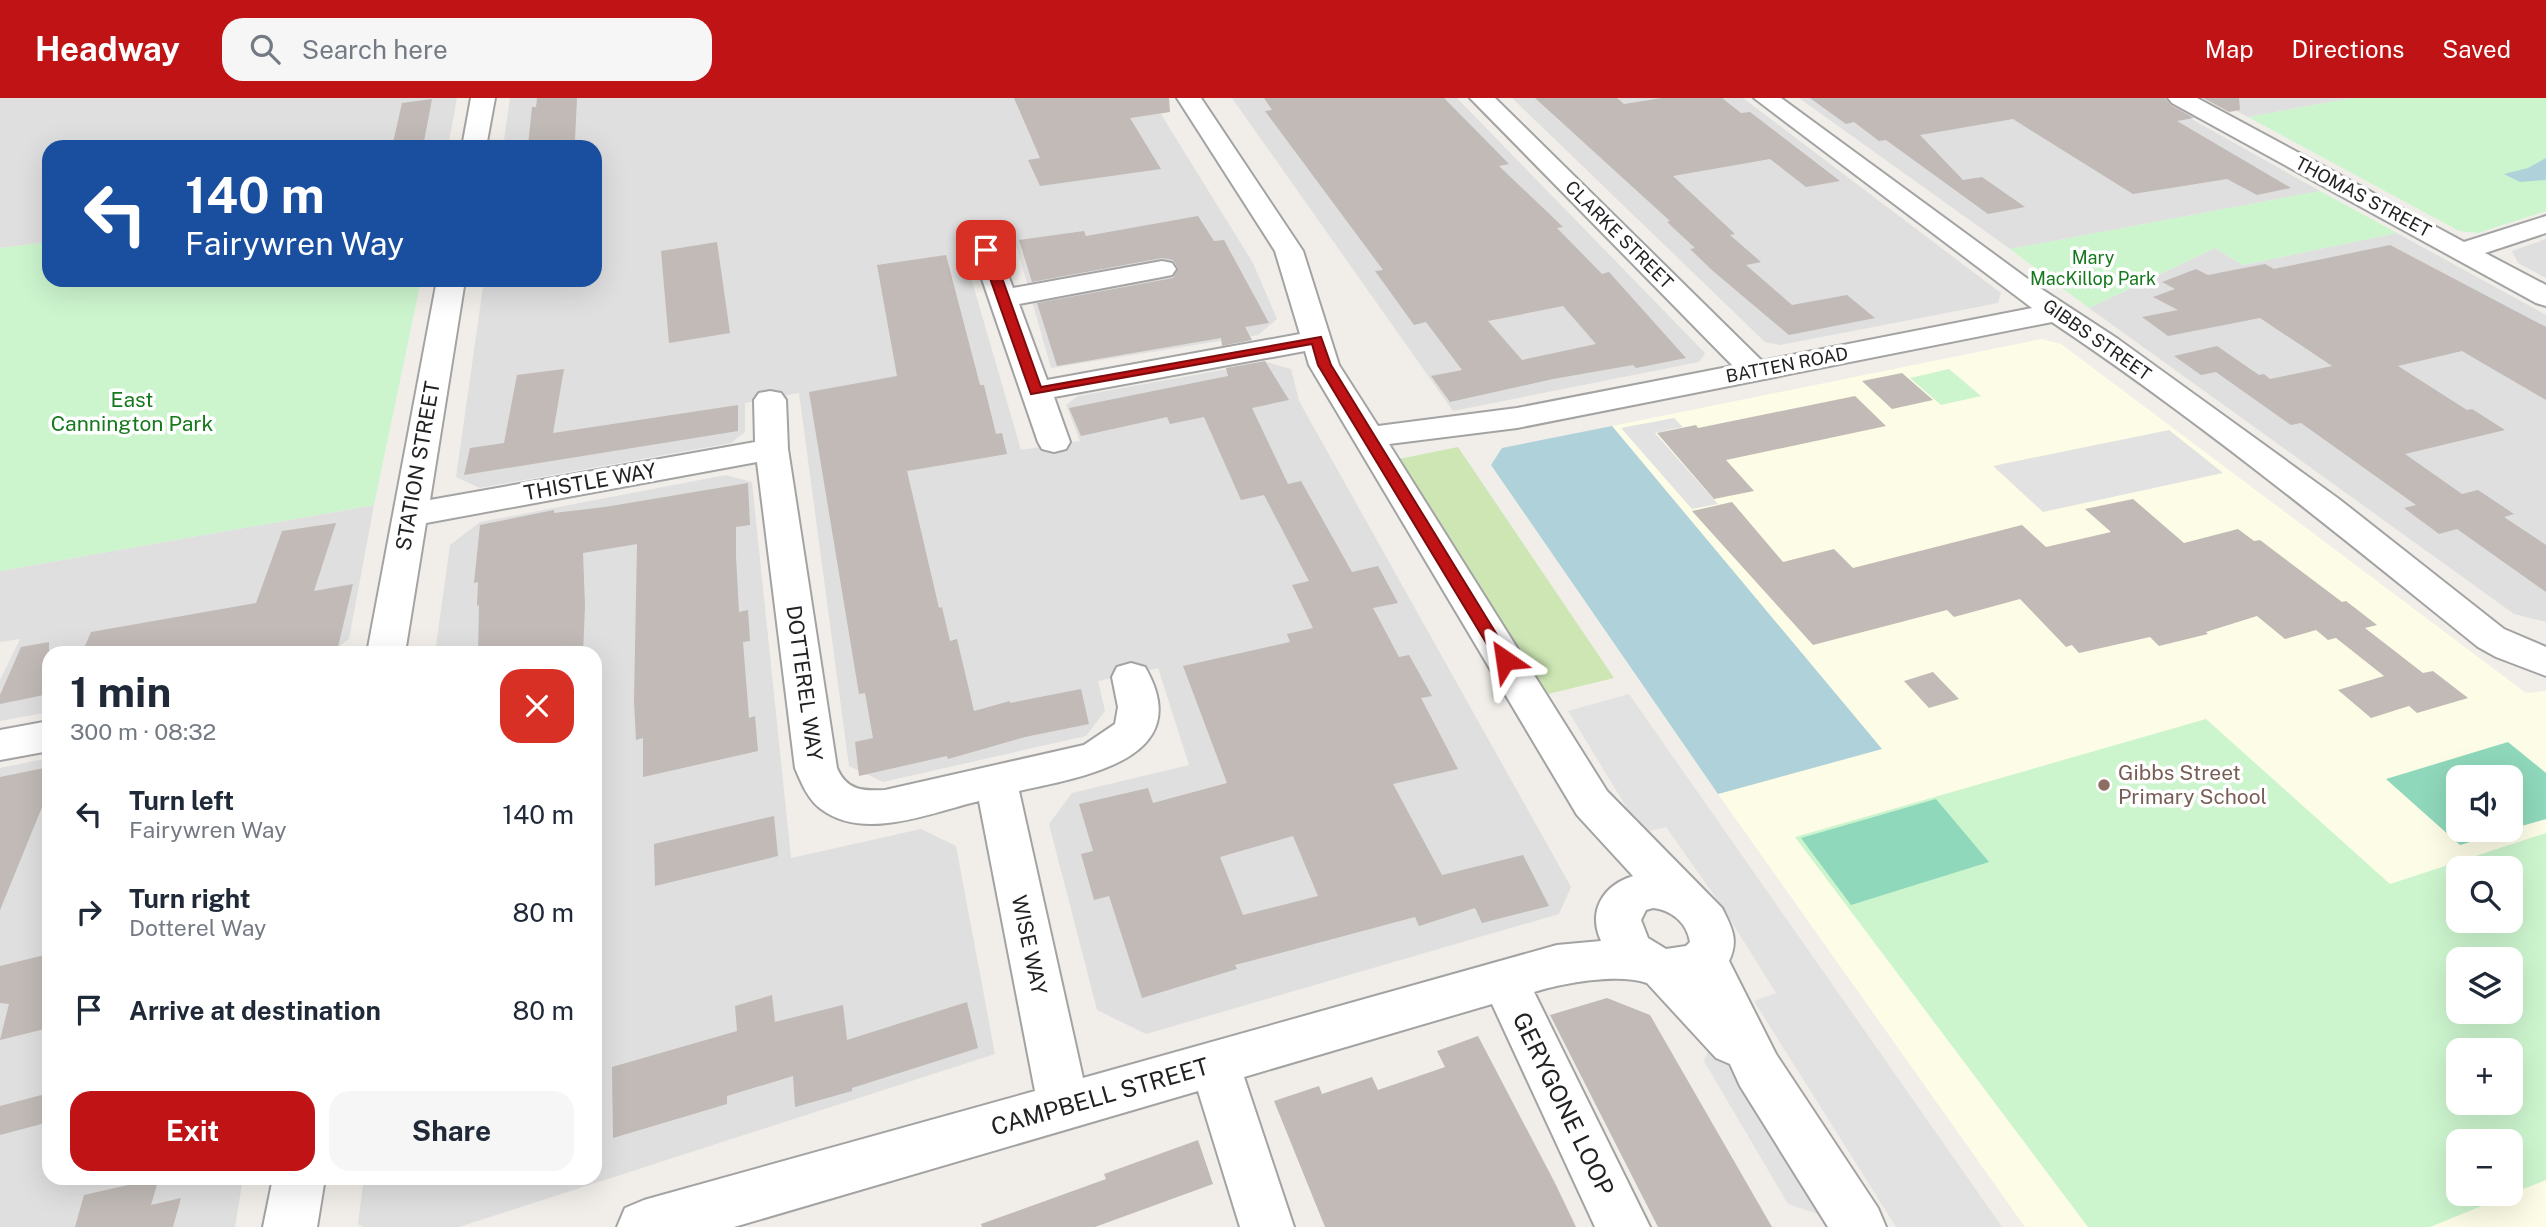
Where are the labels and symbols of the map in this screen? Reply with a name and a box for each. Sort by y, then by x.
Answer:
street label: THOMAS STREET [2292,152,2435,241]
street label: CLARKE STREET [1561,176,1678,293]
pin [956,220,1016,280]
park label: Mary MacKillop Park [2030,247,2156,289]
street label: GIBBS STREET [2039,295,2156,385]
street label: BATTEN ROAD [1724,342,1850,387]
street label: STATION STREET [390,379,445,553]
park label: East Cannington Park [51,387,213,436]
street label: THISTLE WAY [522,458,658,505]
street label: DOTTEREL WAY [781,604,828,762]
position arrow [1468,623,1542,697]
place label: Gibbs Street Primary School [2118,760,2267,809]
marker: Gibbs Street Primary School [2096,777,2112,793]
street label: WISE WAY [1007,893,1052,997]
street label: GERYGONE LOOP [1507,1007,1620,1200]
street label: CAMPBELL STREET [988,1052,1212,1141]

